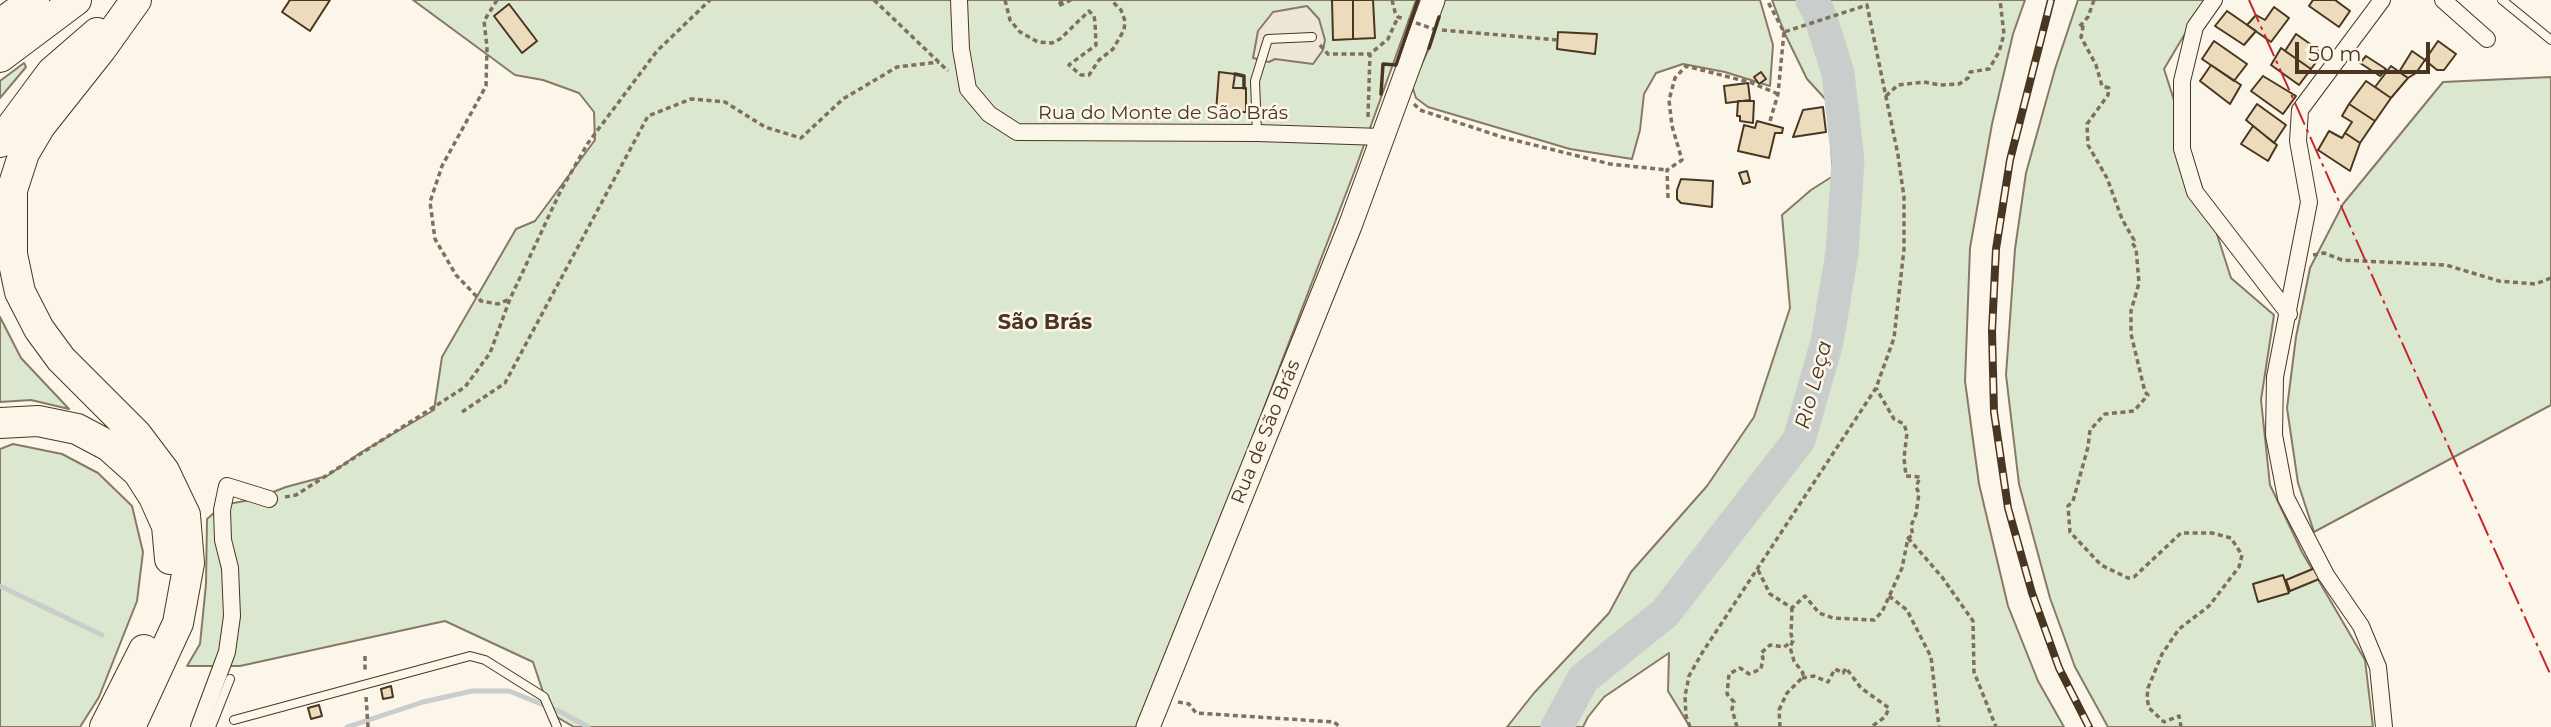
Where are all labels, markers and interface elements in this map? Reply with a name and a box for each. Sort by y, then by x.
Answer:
scale bar [2299,28,2434,72]
text: 50 m [2308,41,2362,66]
street label: Rua do Monte de São Brás [1038,102,1288,124]
district label: São Brás [998,310,1092,336]
water label: Rio Leça [1790,338,1838,432]
street label: Rua de São Brás [1227,357,1305,507]

